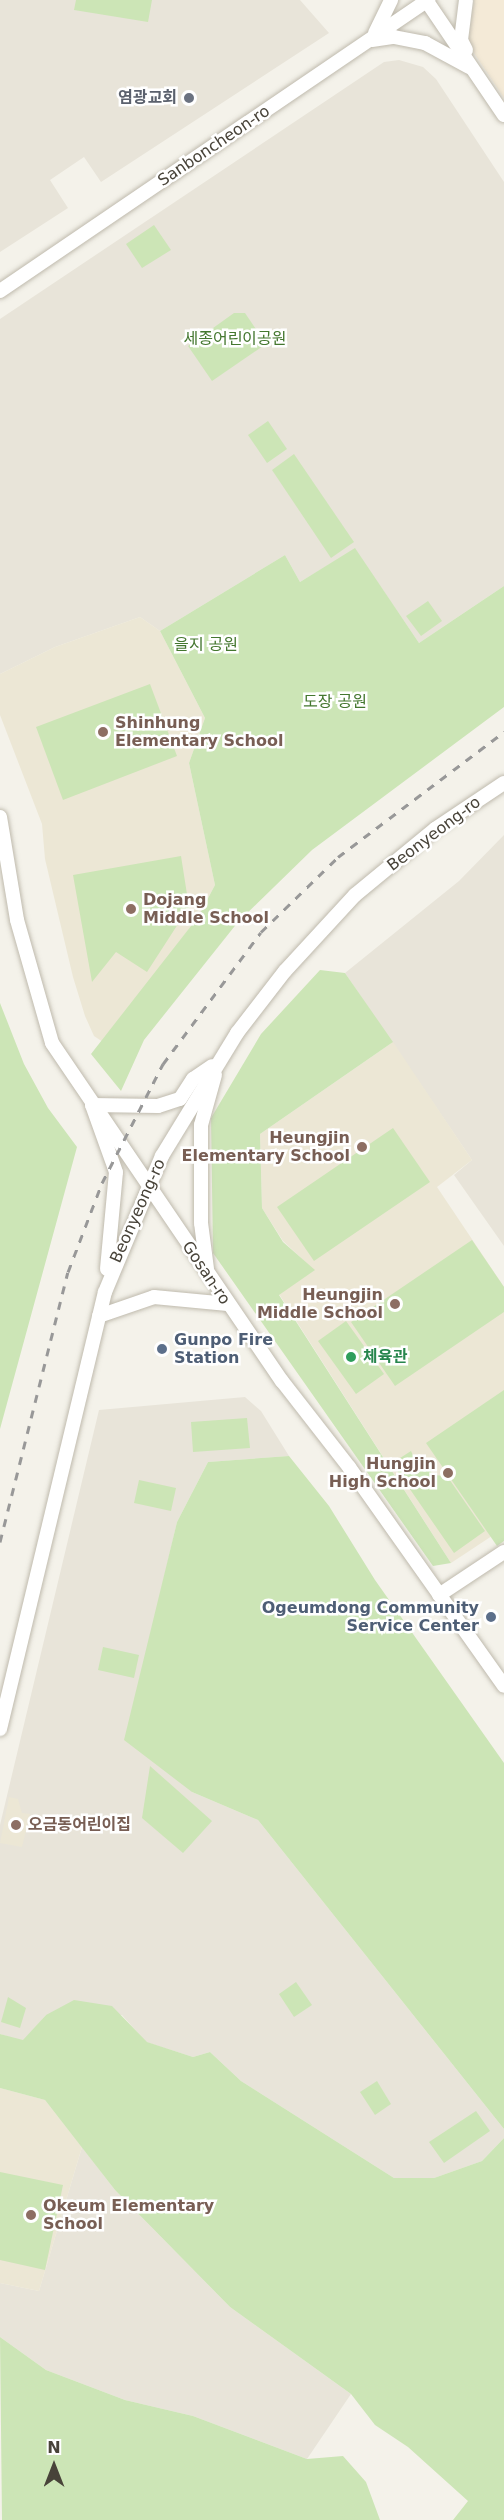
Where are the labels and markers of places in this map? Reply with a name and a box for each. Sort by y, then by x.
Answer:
place label: 염광교회 [118,88,177,108]
marker: 염광교회 [182,91,196,105]
place label: Shinhung Elementary School [115,713,283,751]
marker: Shinhung Elementary School [96,725,110,739]
place label: Dojang Middle School [143,890,269,928]
marker: Dojang Middle School [124,902,138,916]
place label: Heungjin Elementary School [182,1128,350,1166]
marker: Heungjin Elementary School [355,1140,369,1154]
place label: Heungjin Middle School [257,1285,383,1323]
marker: Heungjin Middle School [388,1297,402,1311]
place label: Gunpo Fire Station [174,1330,273,1368]
marker: Gunpo Fire Station [155,1342,169,1356]
place label: 체육관 [363,1347,407,1367]
marker: 체육관 [344,1350,358,1364]
place label: Hungjin High School [329,1454,436,1492]
marker: Hungjin High School [441,1466,455,1480]
place label: Ogeumdong Community Service Center [262,1598,479,1636]
marker: Ogeumdong Community Service Center [484,1610,498,1624]
place label: 오금동어린이집 [28,1815,131,1835]
marker: 오금동어린이집 [9,1818,23,1832]
place label: Okeum Elementary School [43,2196,214,2234]
marker: Okeum Elementary School [24,2208,38,2222]

